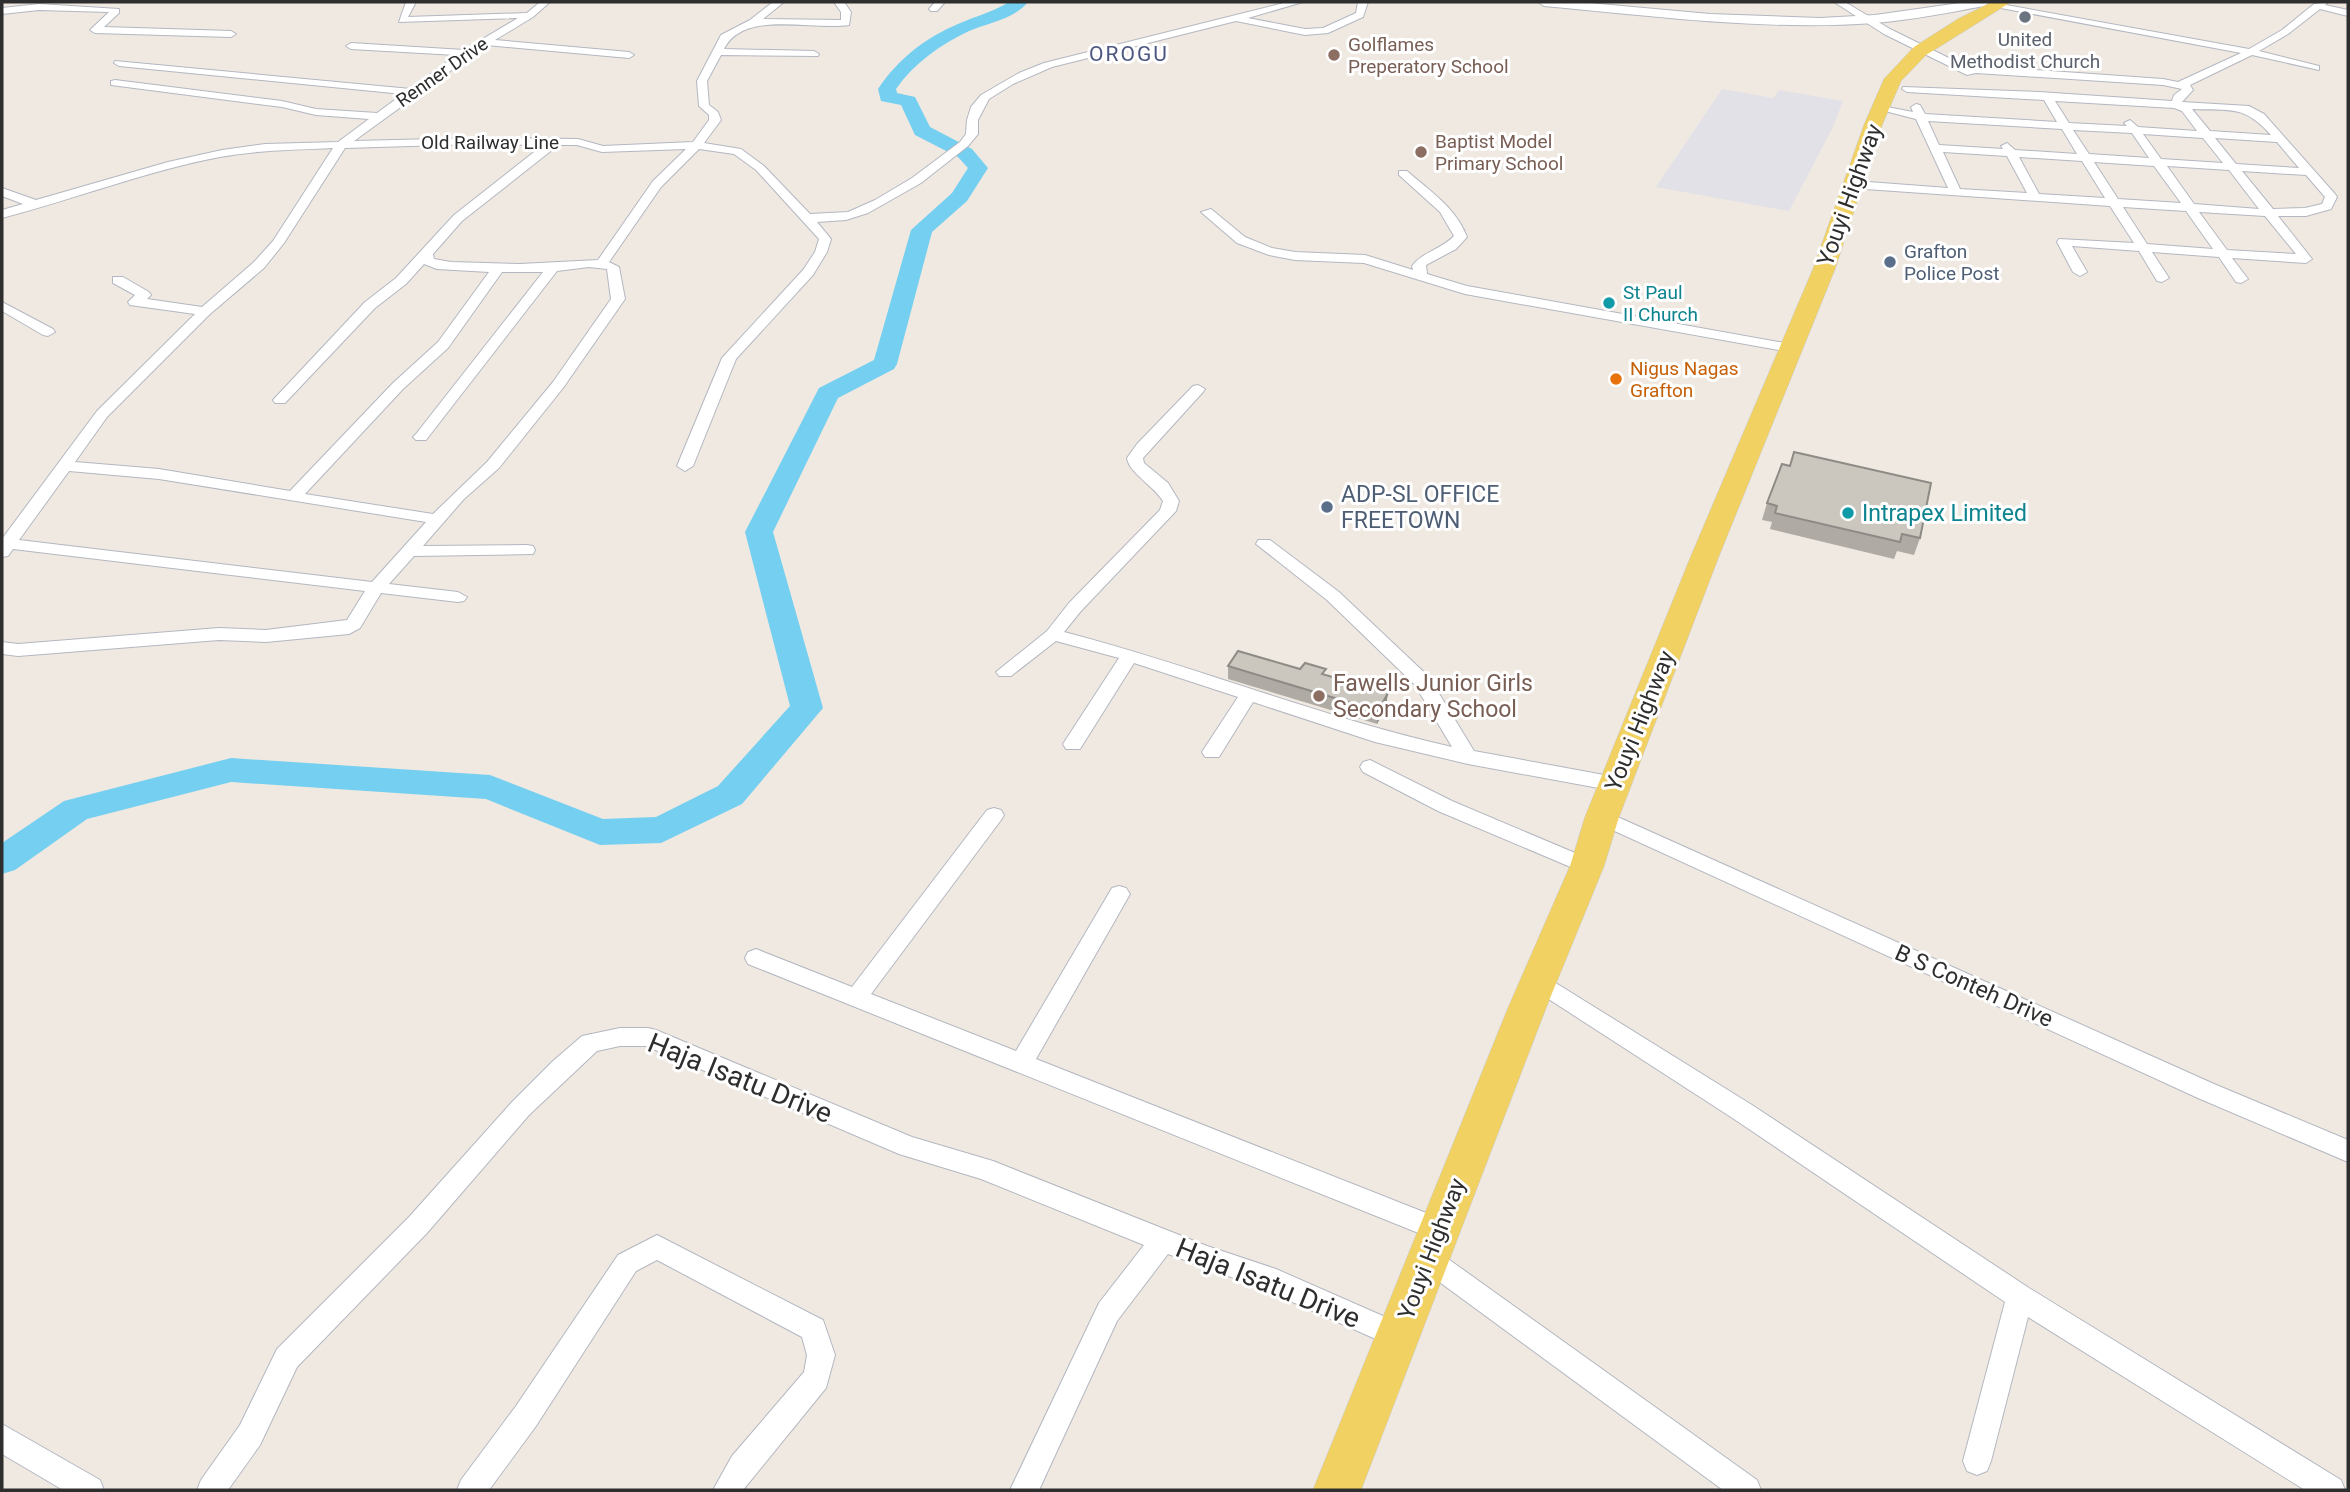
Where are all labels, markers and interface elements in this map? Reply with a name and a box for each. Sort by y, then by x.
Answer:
marker: United Methodist Church [2017,9,2033,25]
place label: United Methodist Church [1950,28,2100,73]
street label: Renner Drive [392,32,492,112]
place label: Golflames Preperatory School [1348,33,1509,78]
district label: OROGU [1089,42,1169,66]
marker: Golflames Preperatory School [1326,47,1342,63]
street label: Youyi Highway [1812,120,1888,270]
place label: Baptist Model Primary School [1435,130,1563,175]
street label: Old Railway Line [421,131,559,154]
marker: Baptist Model Primary School [1413,144,1429,160]
place label: Grafton Police Post [1904,240,1999,285]
marker: Grafton Police Post [1882,254,1898,270]
place label: St Paul II Church [1623,281,1698,326]
marker: St Paul II Church [1601,295,1617,311]
place label: Nigus Nagas Grafton [1630,357,1739,402]
marker: Nigus Nagas Grafton [1608,371,1624,387]
place label: ADP-SL OFFICE FREETOWN [1341,481,1499,534]
marker: ADP-SL OFFICE FREETOWN [1319,499,1335,515]
place label: Intrapex Limited [1862,500,2027,527]
marker: Intrapex Limited [1840,505,1856,521]
street label: Youyi Highway [1600,647,1680,795]
place label: Fawells Junior Girls Secondary School [1333,670,1533,723]
marker: Fawells Junior Girls Secondary School [1311,688,1327,704]
street label: B S Conteh Drive [1891,939,2057,1033]
street label: Haja Isatu Drive [643,1026,837,1130]
street label: Youyi Highway [1393,1174,1471,1323]
street label: Haja Isatu Drive [1171,1231,1365,1335]

